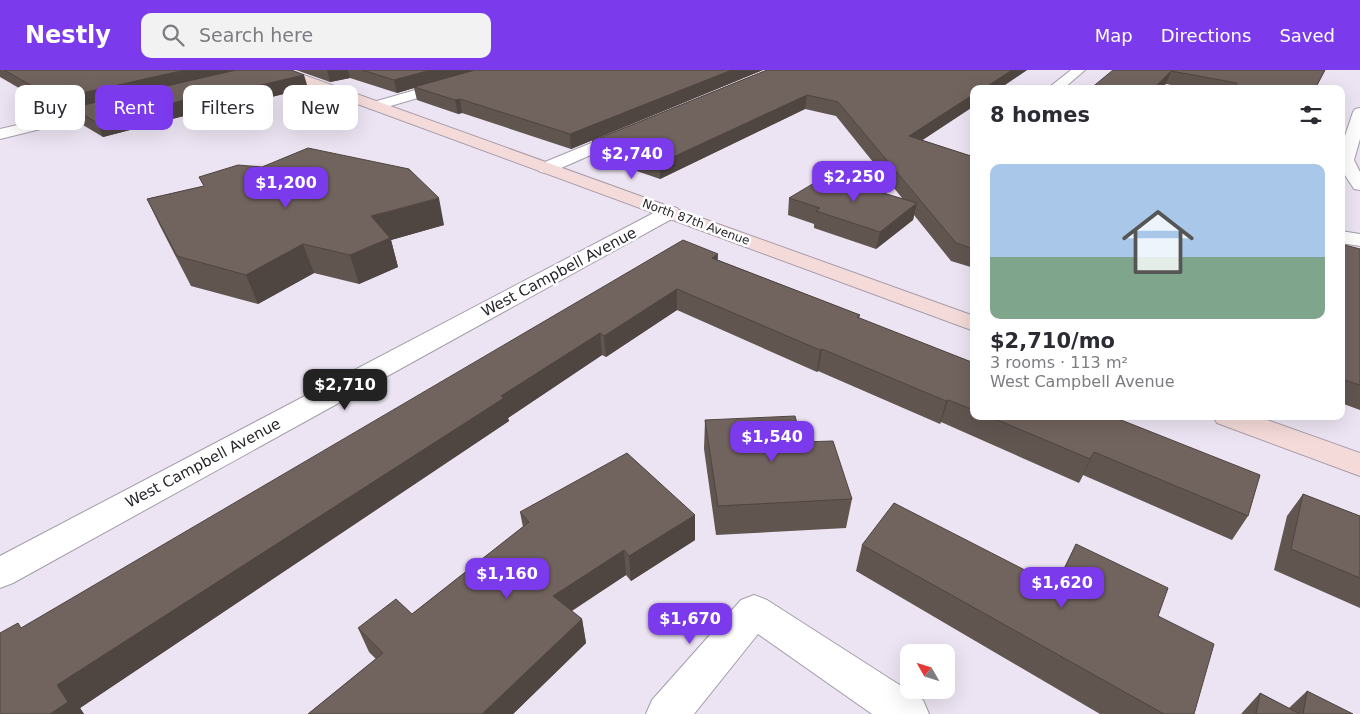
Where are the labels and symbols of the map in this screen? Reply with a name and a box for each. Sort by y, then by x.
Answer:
pin: $2,740 [591,138,673,180]
pin: $2,250 [813,160,895,203]
pin: $1,200 [245,166,327,209]
street label: North 87th Avenue [640,196,752,248]
street label: West Campbell Avenue [478,223,640,321]
pin: $2,710 [304,368,386,411]
street label: West Campbell Avenue [122,414,284,512]
pin: $1,540 [731,420,813,463]
pin: $1,160 [466,558,548,600]
pin: $1,620 [1021,566,1103,609]
pin: $1,670 [649,602,731,645]
north arrow [900,644,955,699]

